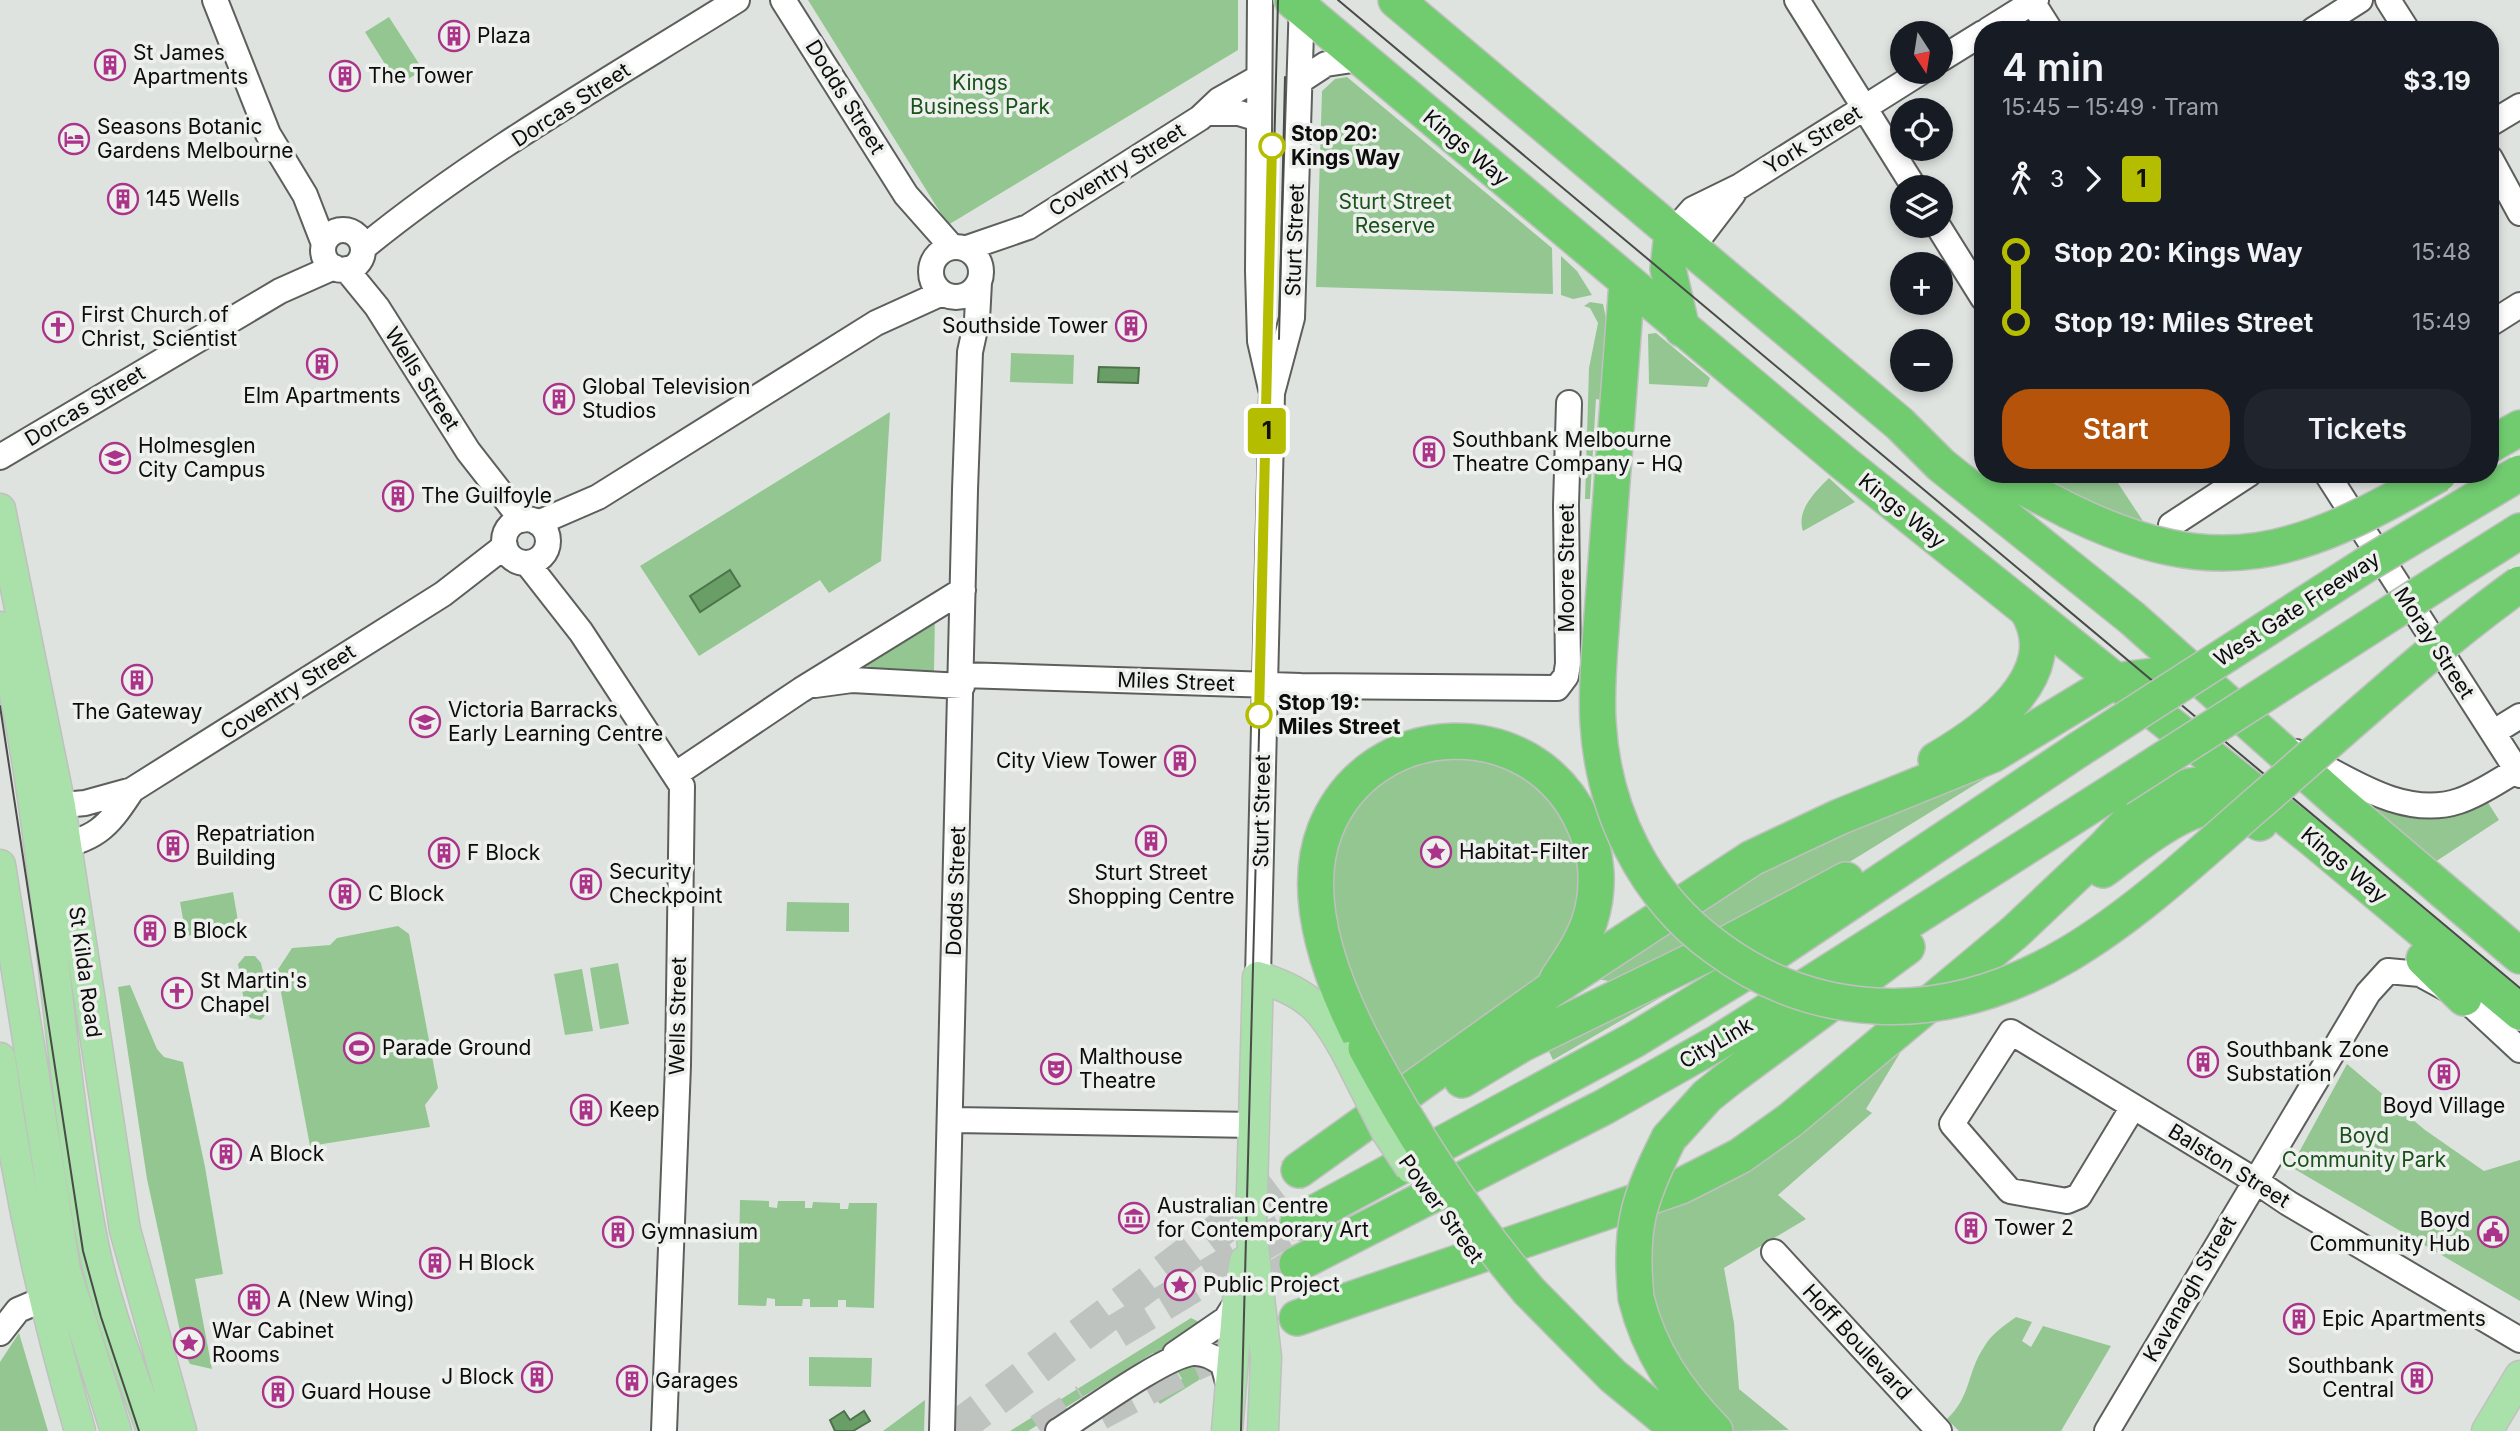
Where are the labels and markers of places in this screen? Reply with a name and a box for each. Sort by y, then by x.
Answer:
building icon: Plaza [437,19,471,53]
place label: Plaza [477,23,531,48]
place label: St James Apartments [133,40,248,89]
building icon: St James Apartments [93,48,127,82]
building icon: The Tower [328,59,362,93]
place label: The Tower [368,63,473,88]
place label: Seasons Botanic Gardens Melbourne [97,114,294,163]
place label: Stop 20: Kings Way [1291,121,1400,170]
hotel icon: Seasons Botanic Gardens Melbourne [57,122,91,156]
marker: Stop 20: Kings Way [1259,133,1285,159]
building icon: 145 Wells [106,182,140,216]
place label: 145 Wells [146,186,240,211]
place label: First Church of Christ, Scientist [81,302,237,351]
building icon: Southside Tower [1114,309,1148,343]
church icon: First Church of Christ, Scientist [41,310,75,344]
place label: Southside Tower [942,313,1108,338]
building icon: Elm Apartments [305,347,339,381]
place label: Global Television Studios [582,374,750,423]
building icon: Global Television Studios [542,382,576,416]
place label: Elm Apartments [243,383,401,408]
place label: Southbank Melbourne Theatre Company - HQ [1452,427,1683,476]
place label: Holmesglen City Campus [138,433,265,482]
building icon: Southbank Melbourne Theatre Company - HQ [1412,435,1446,469]
school or university icon: Holmesglen City Campus [98,441,132,475]
building icon: The Guilfoyle [381,479,415,513]
place label: The Guilfoyle [421,483,552,508]
building icon: The Gateway [120,663,154,697]
place label: Stop 19: Miles Street [1278,690,1401,739]
place label: Victoria Barracks Early Learning Centre [448,697,663,746]
place label: The Gateway [72,699,202,724]
marker: Stop 19: Miles Street [1246,702,1272,728]
school or university icon: Victoria Barracks Early Learning Centre [408,705,442,739]
building icon: City View Tower [1163,744,1197,778]
place label: City View Tower [996,748,1157,773]
place label: Repatriation Building [196,821,315,870]
building icon: Sturt Street Shopping Centre [1134,824,1168,858]
building icon: Repatriation Building [156,829,190,863]
place icon: Habitat-Filter [1419,835,1453,869]
building icon: F Block [427,836,461,870]
place label: Habitat-Filter [1459,839,1589,864]
place label: F Block [467,840,541,865]
place label: Security Checkpoint [609,859,722,908]
place label: Sturt Street Shopping Centre [1067,860,1235,909]
building icon: Security Checkpoint [569,867,603,901]
building icon: C Block [328,877,362,911]
place label: C Block [368,881,445,906]
building icon: B Block [133,914,167,948]
place label: B Block [173,918,248,943]
place label: St Martin's Chapel [200,968,307,1017]
church icon: St Martin's Chapel [160,976,194,1010]
sports icon: Parade Ground [342,1031,376,1065]
place label: Parade Ground [382,1035,531,1060]
place label: Southbank Zone Substation [2226,1037,2389,1086]
place label: Malthouse Theatre [1079,1044,1183,1093]
building icon: Southbank Zone Substation [2186,1045,2220,1079]
theatre icon: Malthouse Theatre [1039,1052,1073,1086]
building icon: Boyd Village [2427,1057,2461,1091]
building icon: Keep [569,1093,603,1127]
place label: Boyd Village [2383,1093,2505,1118]
place label: Keep [609,1097,660,1122]
building icon: A Block [209,1137,243,1171]
place label: A Block [249,1141,325,1166]
place label: Australian Centre for Contemporary Art [1157,1193,1369,1242]
museum icon: Australian Centre for Contemporary Art [1117,1201,1151,1235]
place label: Boyd Community Hub [2309,1207,2470,1256]
building icon: Tower 2 [1954,1211,1988,1245]
building icon: Gymnasium [601,1215,635,1249]
place label: Tower 2 [1994,1215,2074,1240]
public building icon: Boyd Community Hub [2476,1215,2510,1249]
place label: Gymnasium [641,1219,758,1244]
building icon: H Block [418,1246,452,1280]
place label: H Block [458,1250,535,1275]
place icon: Public Project [1163,1268,1197,1302]
place label: Public Project [1203,1272,1340,1297]
building icon: A (New Wing) [237,1283,271,1317]
place label: A (New Wing) [277,1287,415,1312]
building icon: Epic Apartments [2282,1302,2316,1336]
place label: Epic Apartments [2322,1306,2486,1331]
place label: War Cabinet Rooms [212,1318,334,1367]
place icon: War Cabinet Rooms [172,1326,206,1360]
place label: Southbank Central [2287,1353,2394,1402]
building icon: J Block [520,1360,554,1394]
building icon: Southbank Central [2400,1361,2434,1395]
place label: J Block [441,1364,514,1389]
building icon: Garages [615,1364,649,1398]
place label: Garages [655,1368,738,1393]
building icon: Guard House [261,1375,295,1409]
place label: Guard House [301,1379,431,1404]

